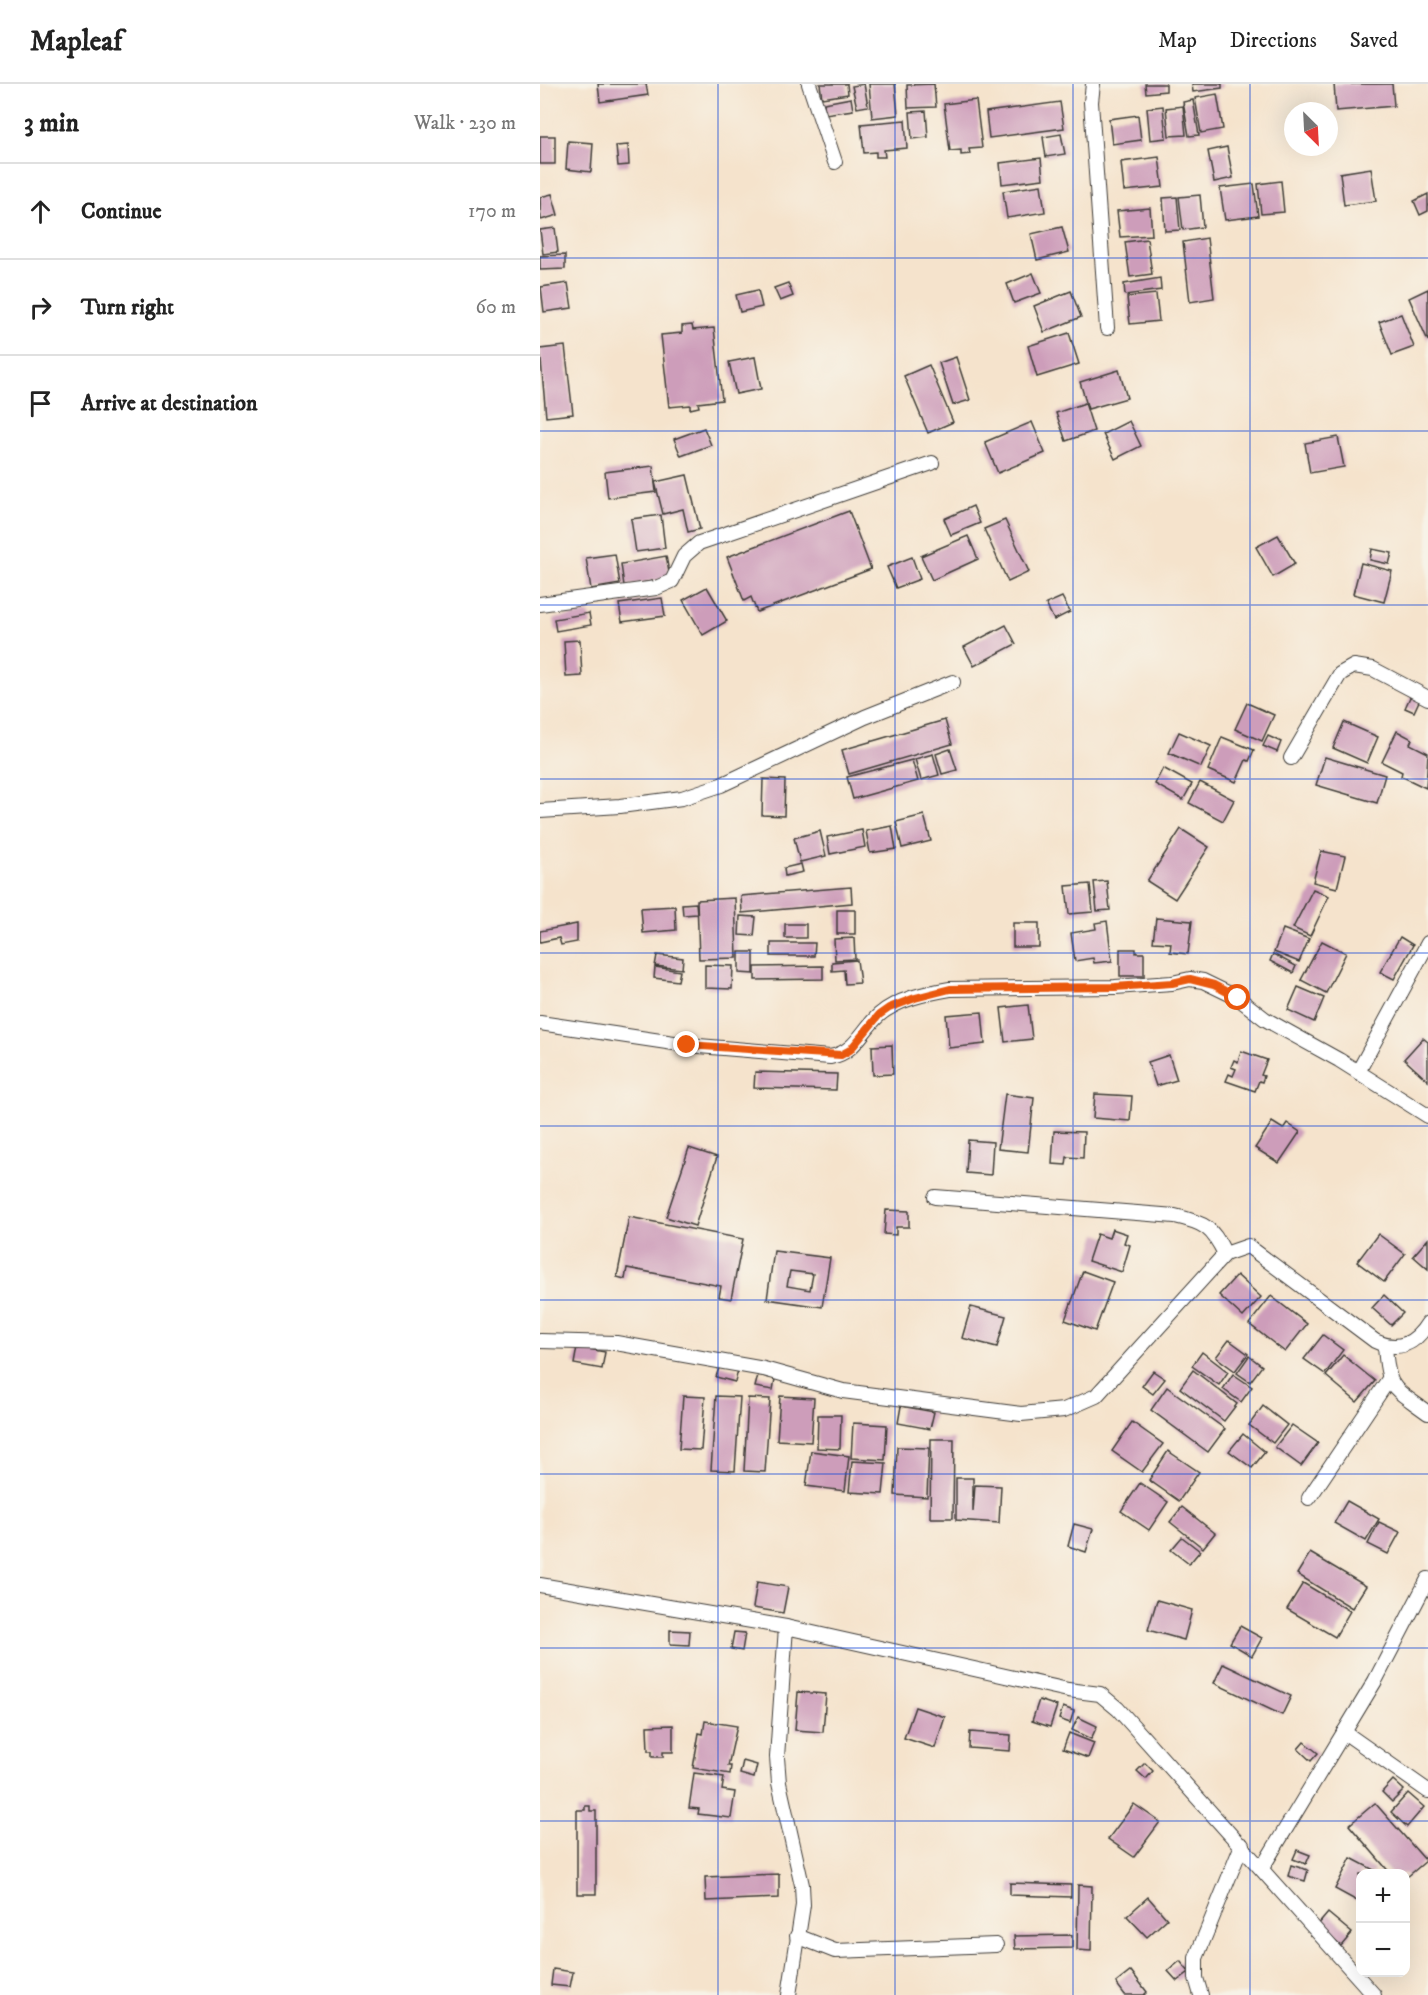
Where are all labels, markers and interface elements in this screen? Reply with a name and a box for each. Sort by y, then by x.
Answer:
text: Mapleaf [30,24,122,59]
text: Map [1158,28,1197,54]
text: Directions [1230,28,1317,54]
text: Saved [1350,28,1398,54]
north arrow [1284,102,1338,156]
text: 3 min [24,107,79,140]
text: Walk · 230 m [414,111,516,136]
icon: ahead [24,195,57,228]
text: Continue [81,198,162,225]
text: 170 m [468,199,516,224]
icon: right [24,291,57,324]
text: Turn right [81,294,174,321]
text: 60 m [476,295,516,320]
icon: arrive [24,387,57,420]
text: Arrive at destination [81,390,258,417]
route start [1224,984,1250,1010]
route end [673,1031,699,1057]
map controls [1356,1869,1410,1977]
button: + [1356,1869,1410,1923]
button: − [1356,1923,1410,1977]

